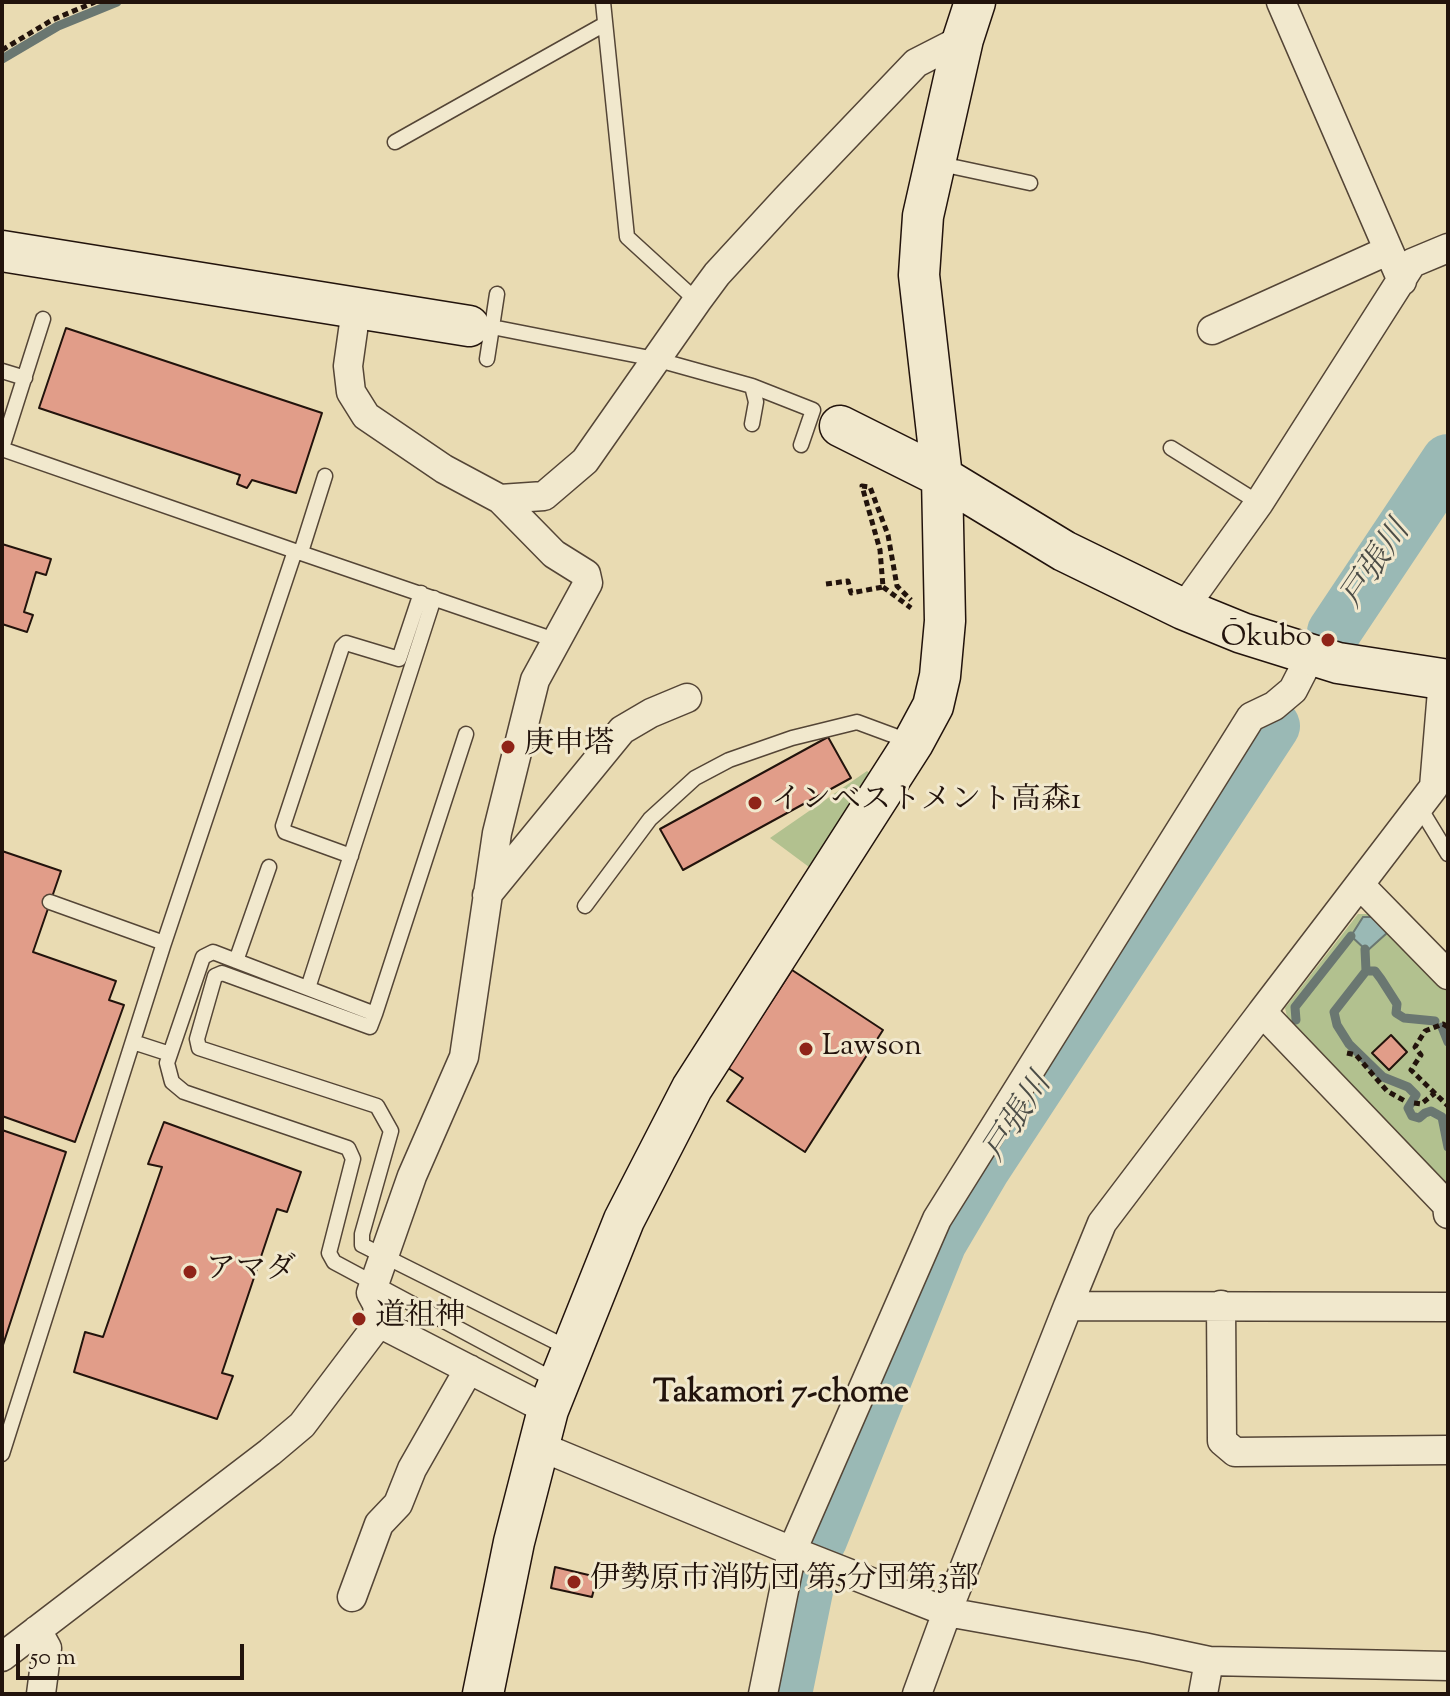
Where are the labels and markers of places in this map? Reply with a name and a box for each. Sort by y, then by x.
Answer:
place label: Ōkubo [1221,622,1312,658]
marker: Ōkubo [1319,631,1337,649]
place label: 庚申塔 [524,729,614,765]
marker: 庚申塔 [499,738,517,756]
place label: インベストメント高森1 [771,785,1081,821]
marker: インベストメント高森1 [746,794,764,812]
place label: Lawson [822,1031,922,1067]
marker: Lawson [797,1040,815,1058]
place label: アマダ [206,1254,296,1290]
marker: アマダ [181,1263,199,1281]
place label: 道祖神 [375,1301,465,1337]
marker: 道祖神 [350,1310,368,1328]
place label: 伊勢原市消防団 第5分団第3部 [590,1564,979,1600]
marker: 伊勢原市消防団 第5分団第3部 [565,1573,583,1591]

